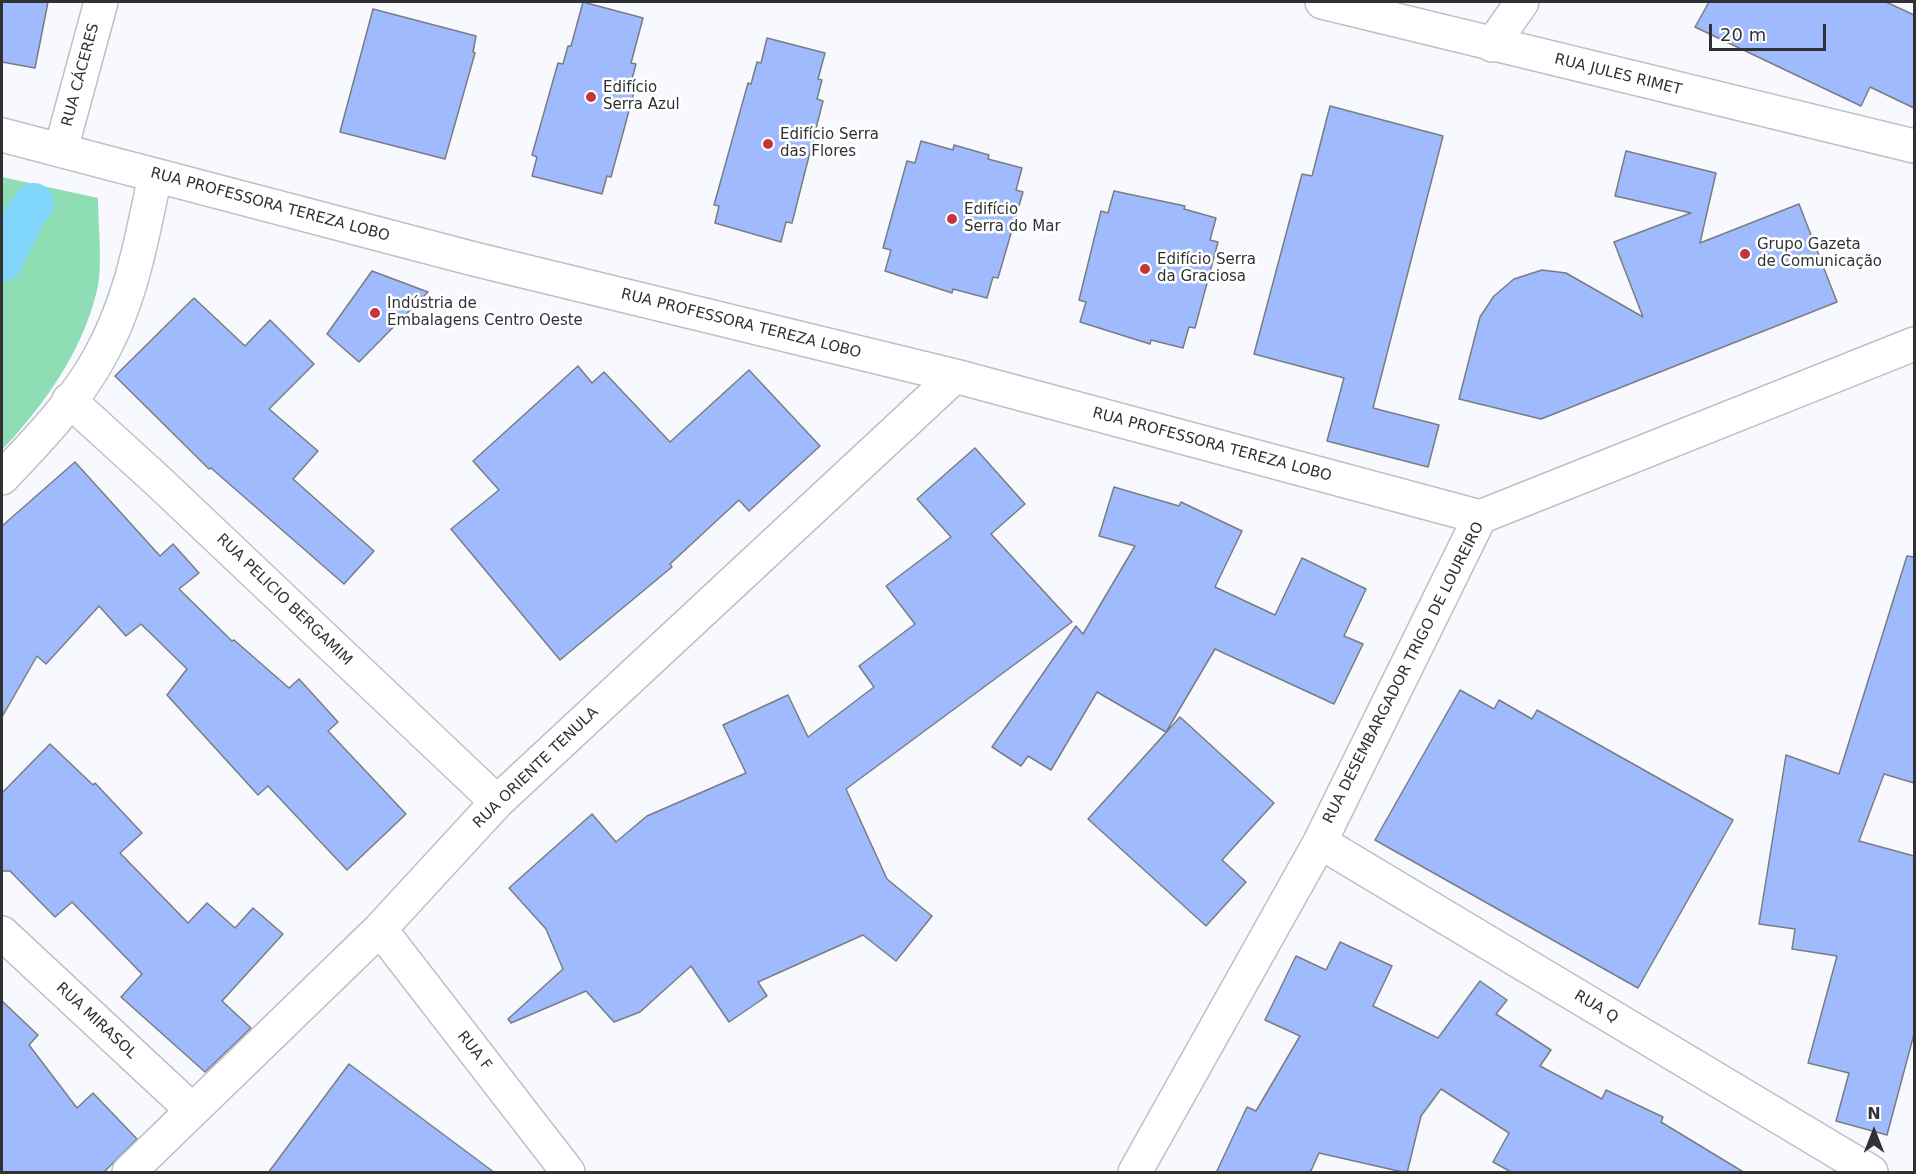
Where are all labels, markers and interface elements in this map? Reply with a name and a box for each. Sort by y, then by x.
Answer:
scale bar [1712,12,1829,50]
street label: RUA CÁCERES [59,21,103,129]
text: 20 m [1720,24,1766,45]
street label: RUA JULES RIMET [1553,50,1683,100]
place label: Edifício Serra Azul [603,79,680,114]
marker: Edifício Serra Azul [584,90,598,104]
place label: Edifício Serra das Flores [780,126,879,161]
marker: Edifício Serra das Flores [761,137,775,151]
street label: RUA PROFESSORA TEREZA LOBO [148,164,392,246]
place label: Edifício Serra do Mar [964,201,1061,236]
marker: Edifício Serra do Mar [945,212,959,226]
place label: Grupo Gazeta de Comunicação [1757,236,1882,271]
marker: Grupo Gazeta de Comunicação [1738,247,1752,261]
place label: Edifício Serra da Graciosa [1157,251,1256,286]
marker: Edifício Serra da Graciosa [1138,262,1152,276]
street label: RUA PROFESSORA TEREZA LOBO [619,285,863,363]
place label: Indústria de Embalagens Centro Oeste [387,295,583,330]
marker: Indústria de Embalagens Centro Oeste [368,306,382,320]
street label: RUA PROFESSORA TEREZA LOBO [1090,404,1334,486]
street label: RUA DESEMBARGADOR TRIGO DE LOUREIRO [1320,519,1488,827]
street label: RUA PELICIO BERGAMIM [212,530,356,670]
street label: RUA ORIENTE TENULA [470,704,602,832]
street label: RUA MIRASOL [52,979,140,1063]
street label: RUA Q [1571,987,1621,1027]
street label: RUA F [453,1028,495,1074]
north arrow [1844,1102,1904,1162]
text: N [1867,1104,1881,1123]

